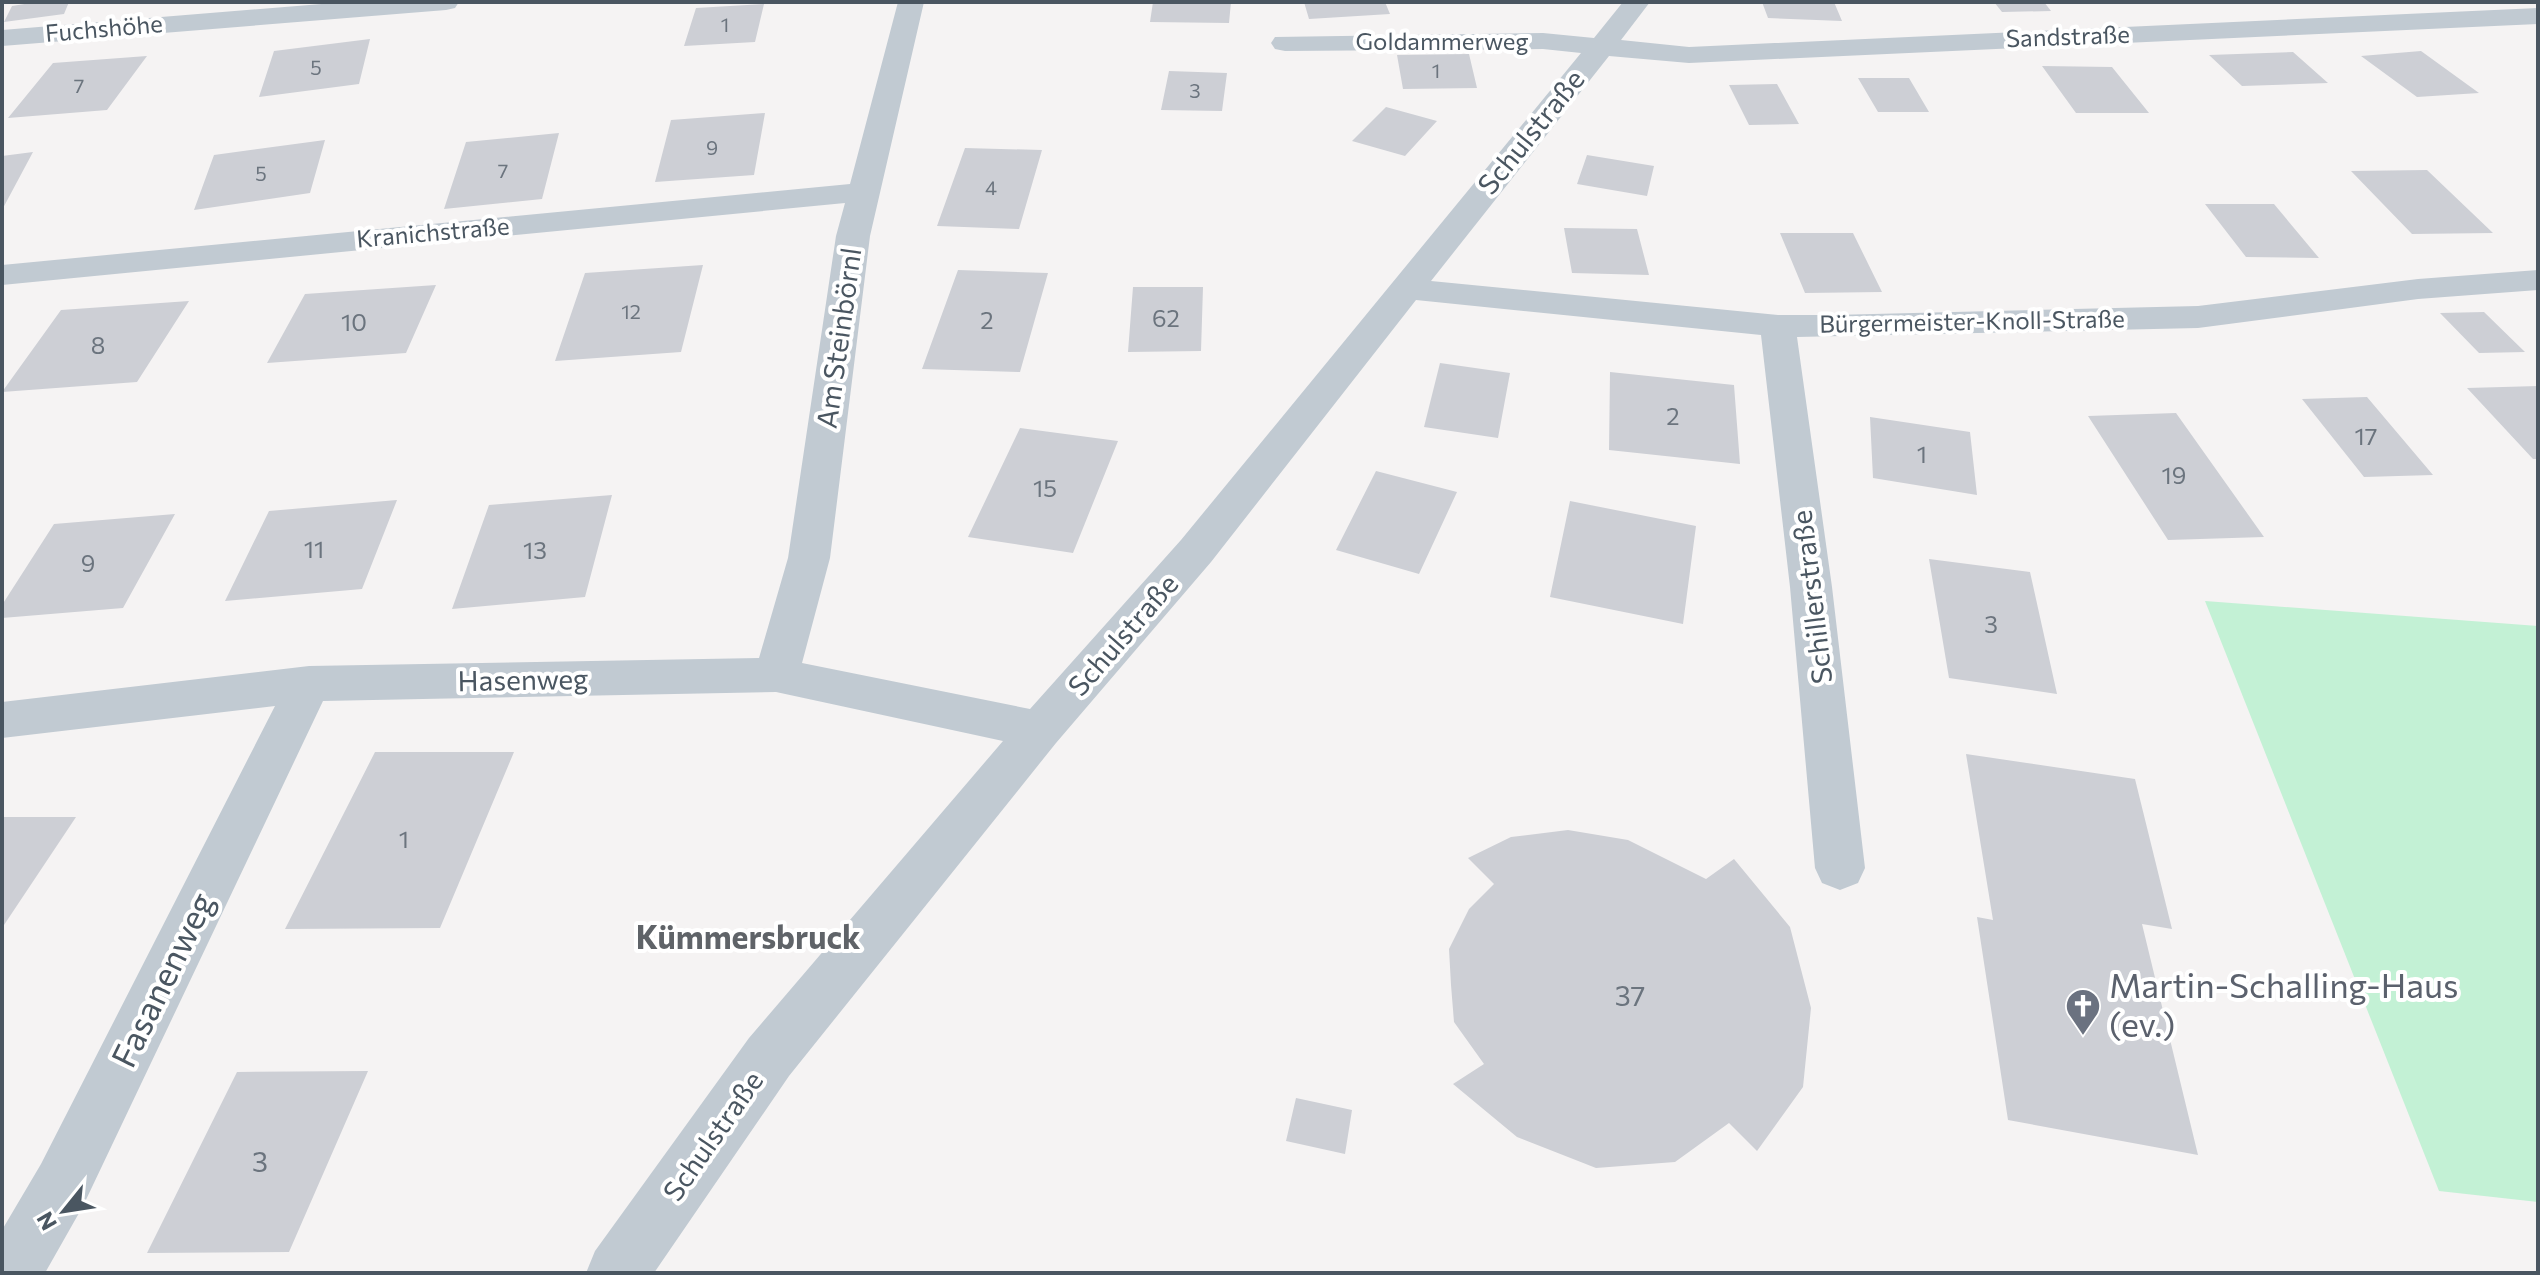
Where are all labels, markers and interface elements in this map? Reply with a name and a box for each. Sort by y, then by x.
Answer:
street label: Fuchshöhe [44,8,164,47]
house number: 1 [721,12,729,36]
street label: Sandstraße [2005,19,2130,52]
street label: Goldammerweg [1355,26,1529,55]
house number: 5 [310,55,322,79]
house number: 1 [1432,58,1440,82]
street label: Schulstraße [1470,62,1591,201]
house number: 7 [74,73,84,97]
house number: 3 [1189,78,1201,102]
house number: 9 [706,135,718,159]
house number: 7 [498,158,508,182]
house number: 5 [255,161,267,185]
house number: 4 [985,175,997,199]
street label: Kranichstraße [355,210,511,253]
street label: Am Steinbörnl [808,245,868,430]
house number: 12 [621,299,641,323]
house number: 62 [1152,303,1180,332]
street label: Bürgermeister-Knoll-Straße [1819,303,2125,338]
house number: 2 [980,305,994,334]
house number: 10 [341,307,367,336]
house number: 8 [91,330,105,359]
house number: 2 [1666,401,1680,430]
house number: 17 [2355,421,2377,450]
house number: 1 [1917,439,1927,468]
house number: 19 [2162,460,2186,489]
house number: 15 [1033,473,1057,502]
street label: Schillerstraße [1783,508,1839,686]
house number: 11 [304,534,324,563]
house number: 13 [523,535,547,564]
house number: 9 [81,548,95,577]
street label: Schulstraße [1060,566,1184,702]
house number: 3 [1984,609,1998,638]
street label: Hasenweg [457,661,589,697]
house number: 1 [399,824,409,853]
street label: Fasanenweg [101,885,222,1073]
district label: Kümmersbruck [636,916,861,956]
place label: Martin-Schalling-Haus (ev.) [2109,963,2458,1044]
house number: 37 [1615,978,1645,1012]
church icon: Martin-Schalling-Haus (ev.) [2064,987,2102,1037]
street label: Schulstraße [655,1064,769,1207]
house number: 3 [252,1144,268,1178]
north arrow [24,1171,104,1251]
text: N [30,1207,62,1235]

